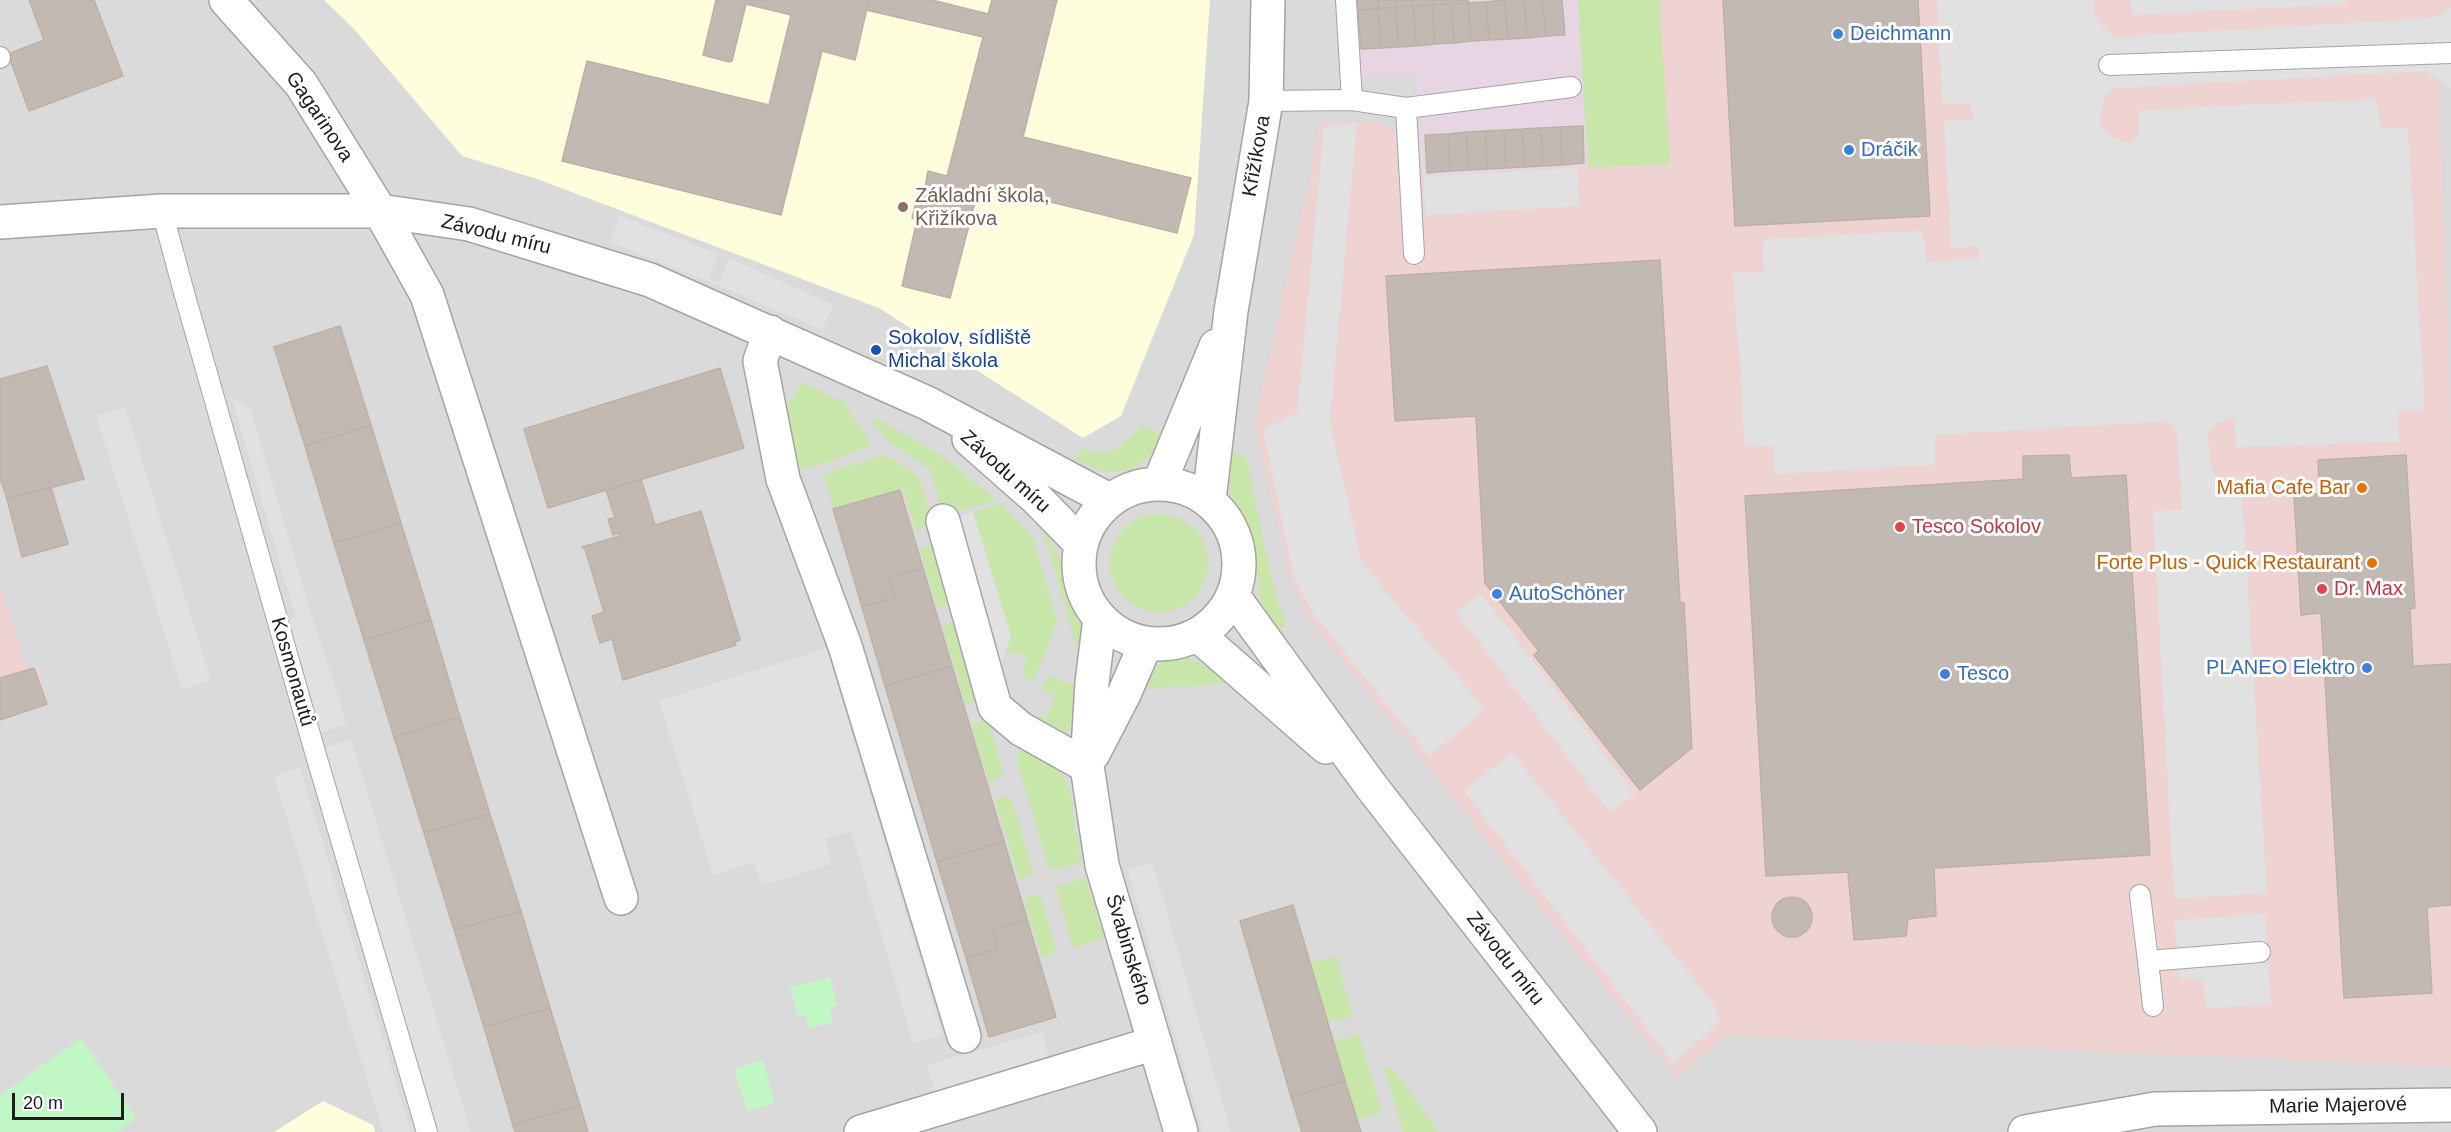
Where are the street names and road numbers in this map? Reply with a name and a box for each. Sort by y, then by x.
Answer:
street label: Gagarinova [280,67,358,167]
street label: Křižíkova [1238,113,1276,199]
street label: Závodu míru [439,210,553,260]
street label: Závodu míru [955,426,1055,518]
street label: Kosmonautů [265,615,319,729]
street label: Švabinského [1100,892,1156,1008]
street label: Závodu míru [1461,907,1549,1011]
street label: Marie Majerové [2269,1093,2407,1119]

